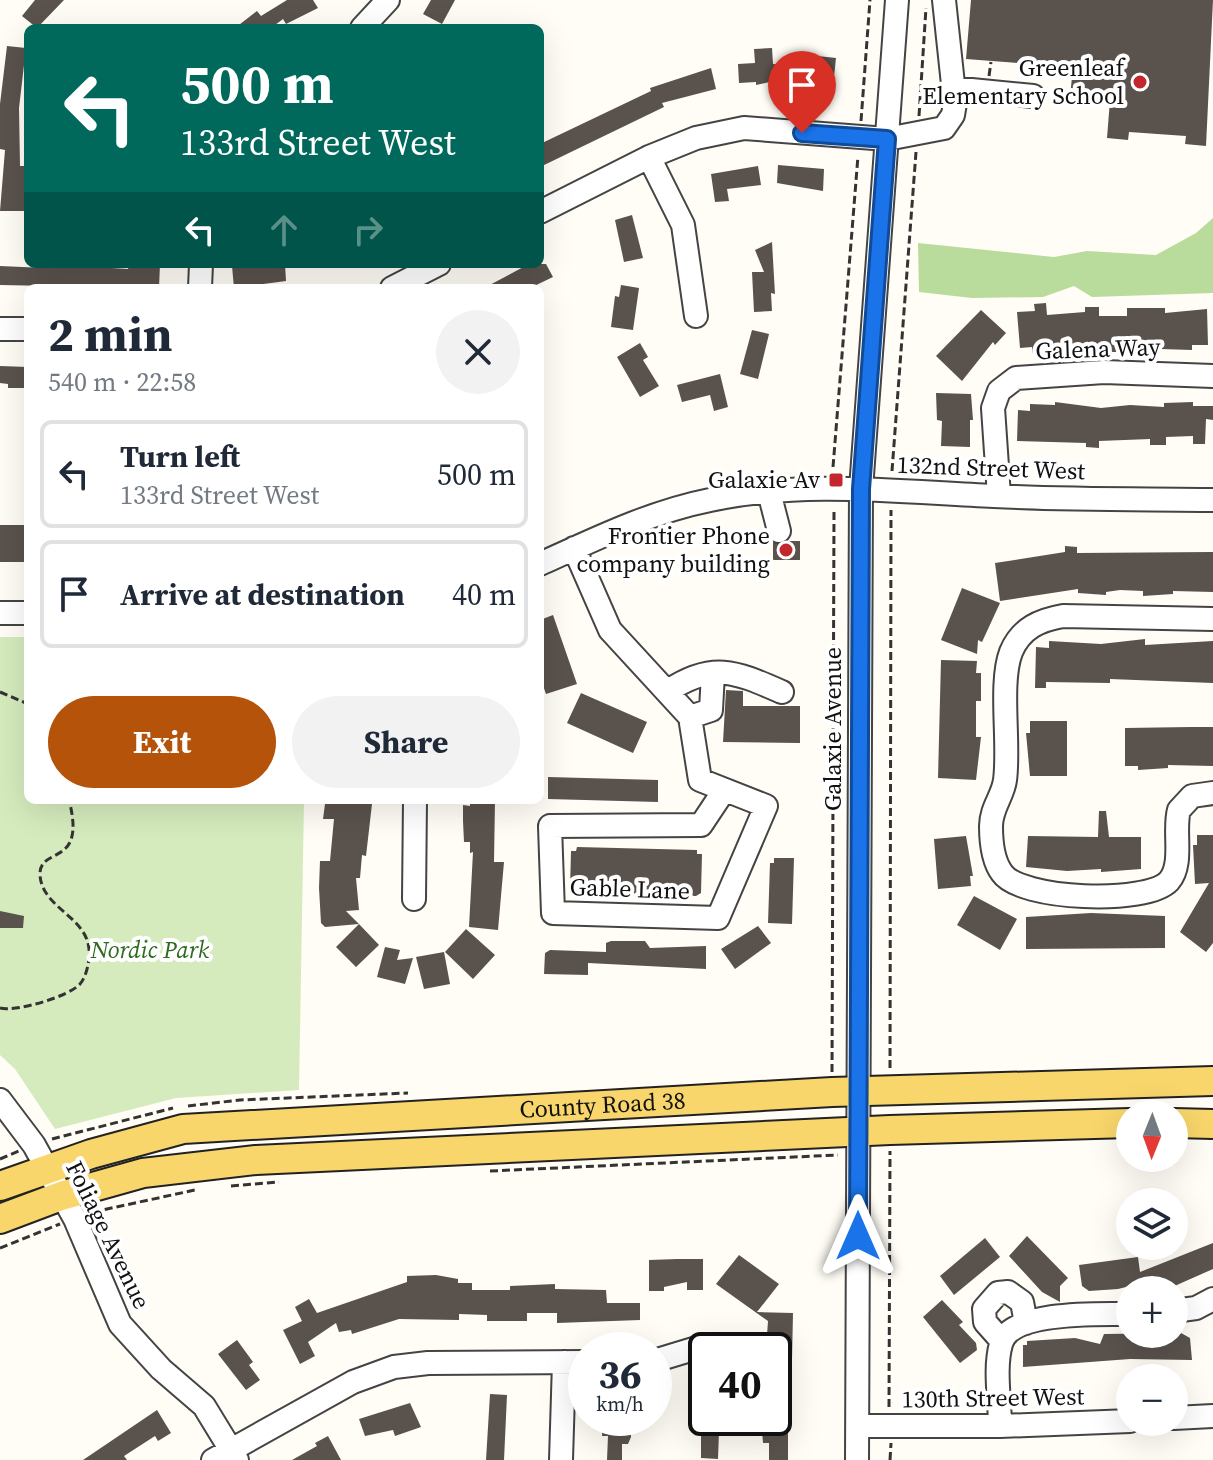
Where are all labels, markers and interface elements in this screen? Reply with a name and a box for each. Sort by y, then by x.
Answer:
text: 500 m [180,45,334,122]
pin [768,51,836,133]
place label: Greenleaf Elementary School [922,51,1126,112]
icon: left [48,56,152,160]
icon: arrive [780,63,824,107]
marker: Greenleaf Elementary School [1131,73,1149,91]
text: 133rd Street West [180,118,456,167]
icon: left [178,208,222,252]
icon: ahead [262,208,306,252]
icon: right [346,208,390,252]
text: 2 min [48,301,173,367]
button: close [436,310,520,394]
street label: Galena Way [1035,330,1162,367]
text: 540 m · 22:58 [48,364,196,400]
text: Turn left [120,436,240,477]
street label: 132nd Street West [896,448,1086,487]
icon: left [52,452,96,496]
text: 500 m [437,454,516,495]
place label: Galaxie Av [708,463,820,496]
marker: Galaxie Av [827,471,845,489]
text: 133rd Street West [120,477,319,513]
place label: Frontier Phone company building [576,519,770,580]
marker: Frontier Phone company building [777,541,795,559]
icon: arrive [52,572,96,616]
text: Arrive at destination [120,574,405,615]
text: 40 m [452,574,516,615]
street label: Galaxie Avenue [816,647,849,811]
button: Exit [48,696,276,788]
button: Share [292,696,520,788]
street label: Gable Lane [569,870,691,907]
park label: Nordic Park [90,933,210,966]
street label: County Road 38 [519,1083,686,1126]
north arrow [1116,1100,1188,1172]
map controls [1116,1100,1188,1436]
street label: Foliage Avenue [58,1155,159,1314]
button: layers [1116,1188,1188,1260]
position arrow [816,1194,900,1278]
button: + [1116,1276,1188,1348]
speed limit sign: 40 [688,1332,792,1436]
text: 36 [598,1347,642,1401]
button: − [1116,1364,1188,1436]
street label: 130th Street West [901,1379,1085,1416]
text: km/h [596,1390,644,1418]

